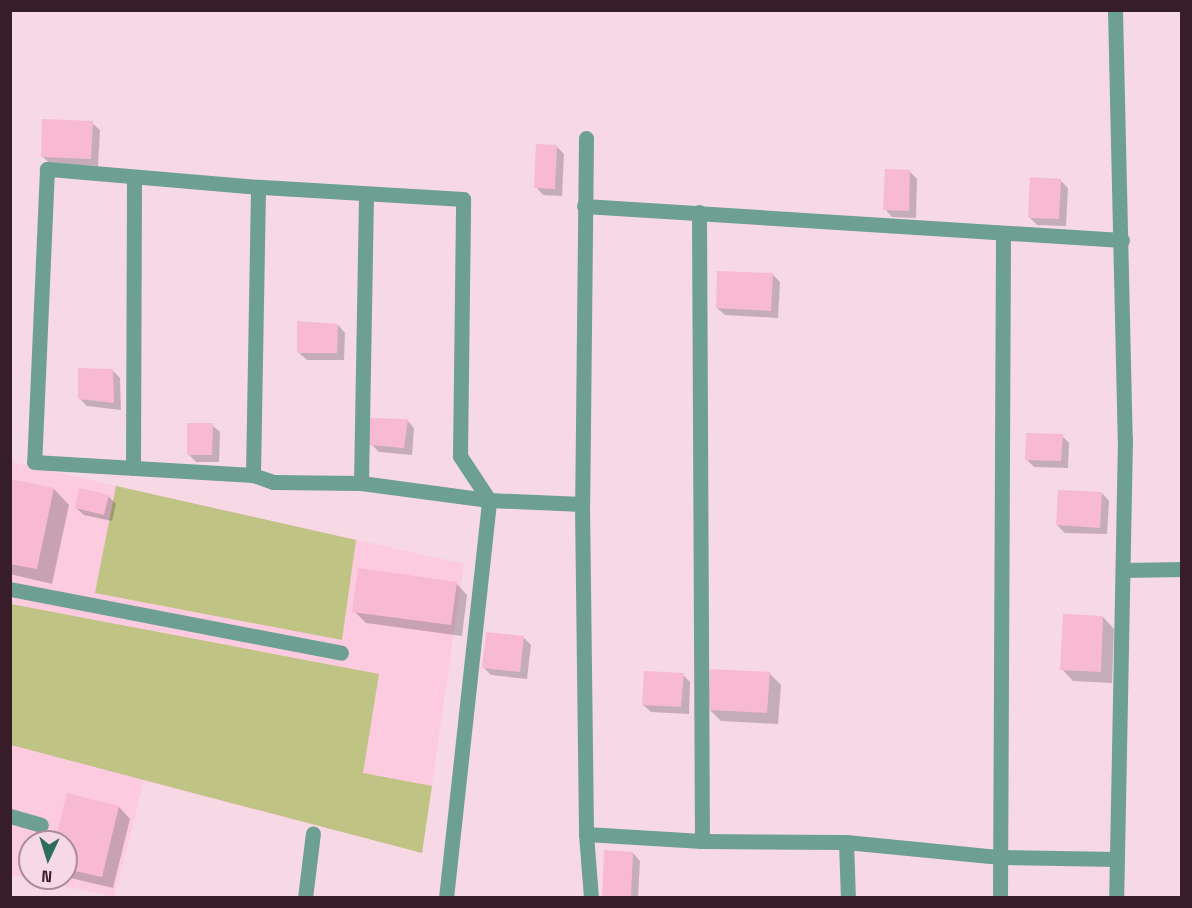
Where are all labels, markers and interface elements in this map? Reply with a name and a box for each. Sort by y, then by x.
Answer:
north arrow [18,830,78,890]
text: N [41,866,53,887]

